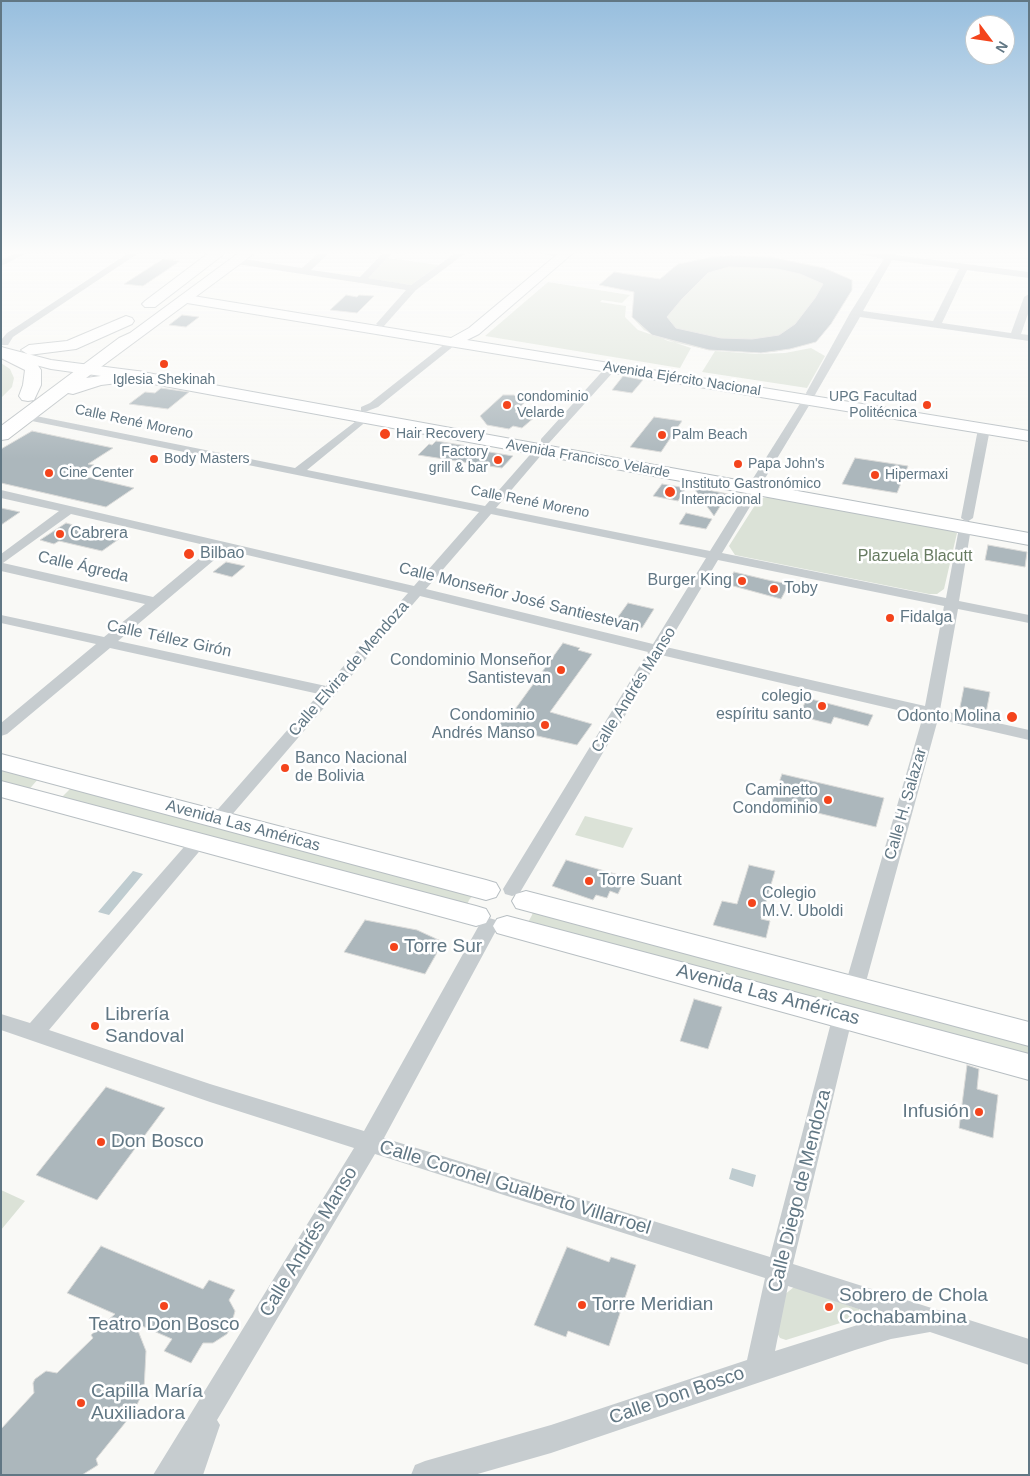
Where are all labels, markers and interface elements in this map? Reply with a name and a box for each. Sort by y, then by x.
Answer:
north arrow [965,15,1015,65]
text: N [993,39,1011,56]
marker: Iglesia Shekinah [158,358,170,370]
street label: Avenida Ejército Nacional [602,358,762,400]
place label: Iglesia Shekinah [113,372,215,388]
place label: condominio Velarde [517,389,589,422]
place label: UPG Facultad Politécnica [829,389,917,422]
marker: condominio Velarde [501,399,513,411]
marker: UPG Facultad Politécnica [921,399,933,411]
street label: Calle René Moreno [73,401,195,443]
place label: Hair Recovery [396,426,485,442]
marker: Hair Recovery [378,427,392,441]
place label: Palm Beach [672,427,747,443]
marker: Palm Beach [656,429,668,441]
street label: Avenida Francisco Velarde [505,436,671,482]
place label: Factory grill & bar [429,444,488,477]
place label: Body Masters [164,451,250,467]
marker: Body Masters [148,453,160,465]
marker: Factory grill & bar [492,454,504,466]
place label: Papa John's [748,456,825,472]
marker: Papa John's [732,458,744,470]
place label: Cine Center [59,465,134,481]
marker: Cine Center [43,467,55,479]
place label: Hipermaxi [885,467,948,483]
marker: Hipermaxi [869,469,881,481]
place label: Instituto Gastronómico Internacional [681,476,821,508]
street label: Calle René Moreno [469,482,591,522]
marker: Instituto Gastronómico Internacional [663,485,677,499]
place label: Cabrera [70,524,128,544]
marker: Cabrera [54,528,66,540]
place label: Bilbao [200,544,244,564]
street label: Calle Ágreda [36,547,130,587]
marker: Bilbao [182,547,196,561]
park label: Plazuela Blacutt [858,547,972,567]
street label: Calle Monseñor José Santiestevan [397,559,641,637]
place label: Burger King [648,571,732,591]
marker: Burger King [736,575,748,587]
place label: Toby [784,579,818,599]
marker: Toby [768,583,780,595]
street label: Calle Elvira de Mendoza [285,597,413,741]
place label: Fidalga [900,608,952,628]
marker: Fidalga [884,612,896,624]
street label: Calle Téllez Girón [105,616,233,662]
street label: Calle Andrés Manso [588,624,680,756]
place label: Condominio Monseñor Santistevan [390,651,551,689]
marker: Condominio Monseñor Santistevan [555,664,567,676]
place label: colegio espíritu santo [716,687,812,725]
marker: colegio espíritu santo [816,700,828,712]
place label: Condominio Andrés Manso [432,706,535,744]
place label: Odonto Molina [897,707,1001,727]
marker: Odonto Molina [1005,710,1019,724]
marker: Condominio Andrés Manso [539,719,551,731]
street label: Calle H. Salazar [881,746,931,862]
place label: Banco Nacional de Bolivia [295,749,407,787]
marker: Banco Nacional de Bolivia [279,762,291,774]
place label: Caminetto Condominio [733,781,818,819]
marker: Caminetto Condominio [822,794,834,806]
street label: Avenida Las Américas [164,796,322,856]
place label: Torre Suant [599,871,682,891]
marker: Torre Suant [583,875,595,887]
place label: Colegio M.V. Uboldi [762,884,843,922]
marker: Colegio M.V. Uboldi [746,897,758,909]
place label: Torre Sur [404,936,482,958]
marker: Torre Sur [388,941,400,953]
street label: Avenida Las Américas [674,960,862,1030]
place label: Librería Sandoval [105,1004,184,1048]
marker: Librería Sandoval [89,1020,101,1032]
street label: Calle Diego de Mendoza [764,1087,836,1295]
place label: Infusión [902,1101,969,1123]
marker: Infusión [973,1106,985,1118]
place label: Don Bosco [111,1131,204,1153]
marker: Don Bosco [95,1136,107,1148]
street label: Calle Coronel Gualberto Villarroel [377,1136,653,1240]
street label: Calle Andrés Manso [255,1163,363,1321]
place label: Sobrero de Chola Cochabambina [839,1285,988,1329]
place label: Torre Meridian [592,1294,713,1316]
marker: Torre Meridian [576,1299,588,1311]
marker: Teatro Don Bosco [158,1300,170,1312]
marker: Sobrero de Chola Cochabambina [823,1301,835,1313]
place label: Teatro Don Bosco [88,1314,240,1336]
street label: Calle Don Bosco [606,1362,748,1430]
place label: Capilla María Auxiliadora [91,1381,203,1425]
marker: Capilla María Auxiliadora [75,1397,87,1409]

